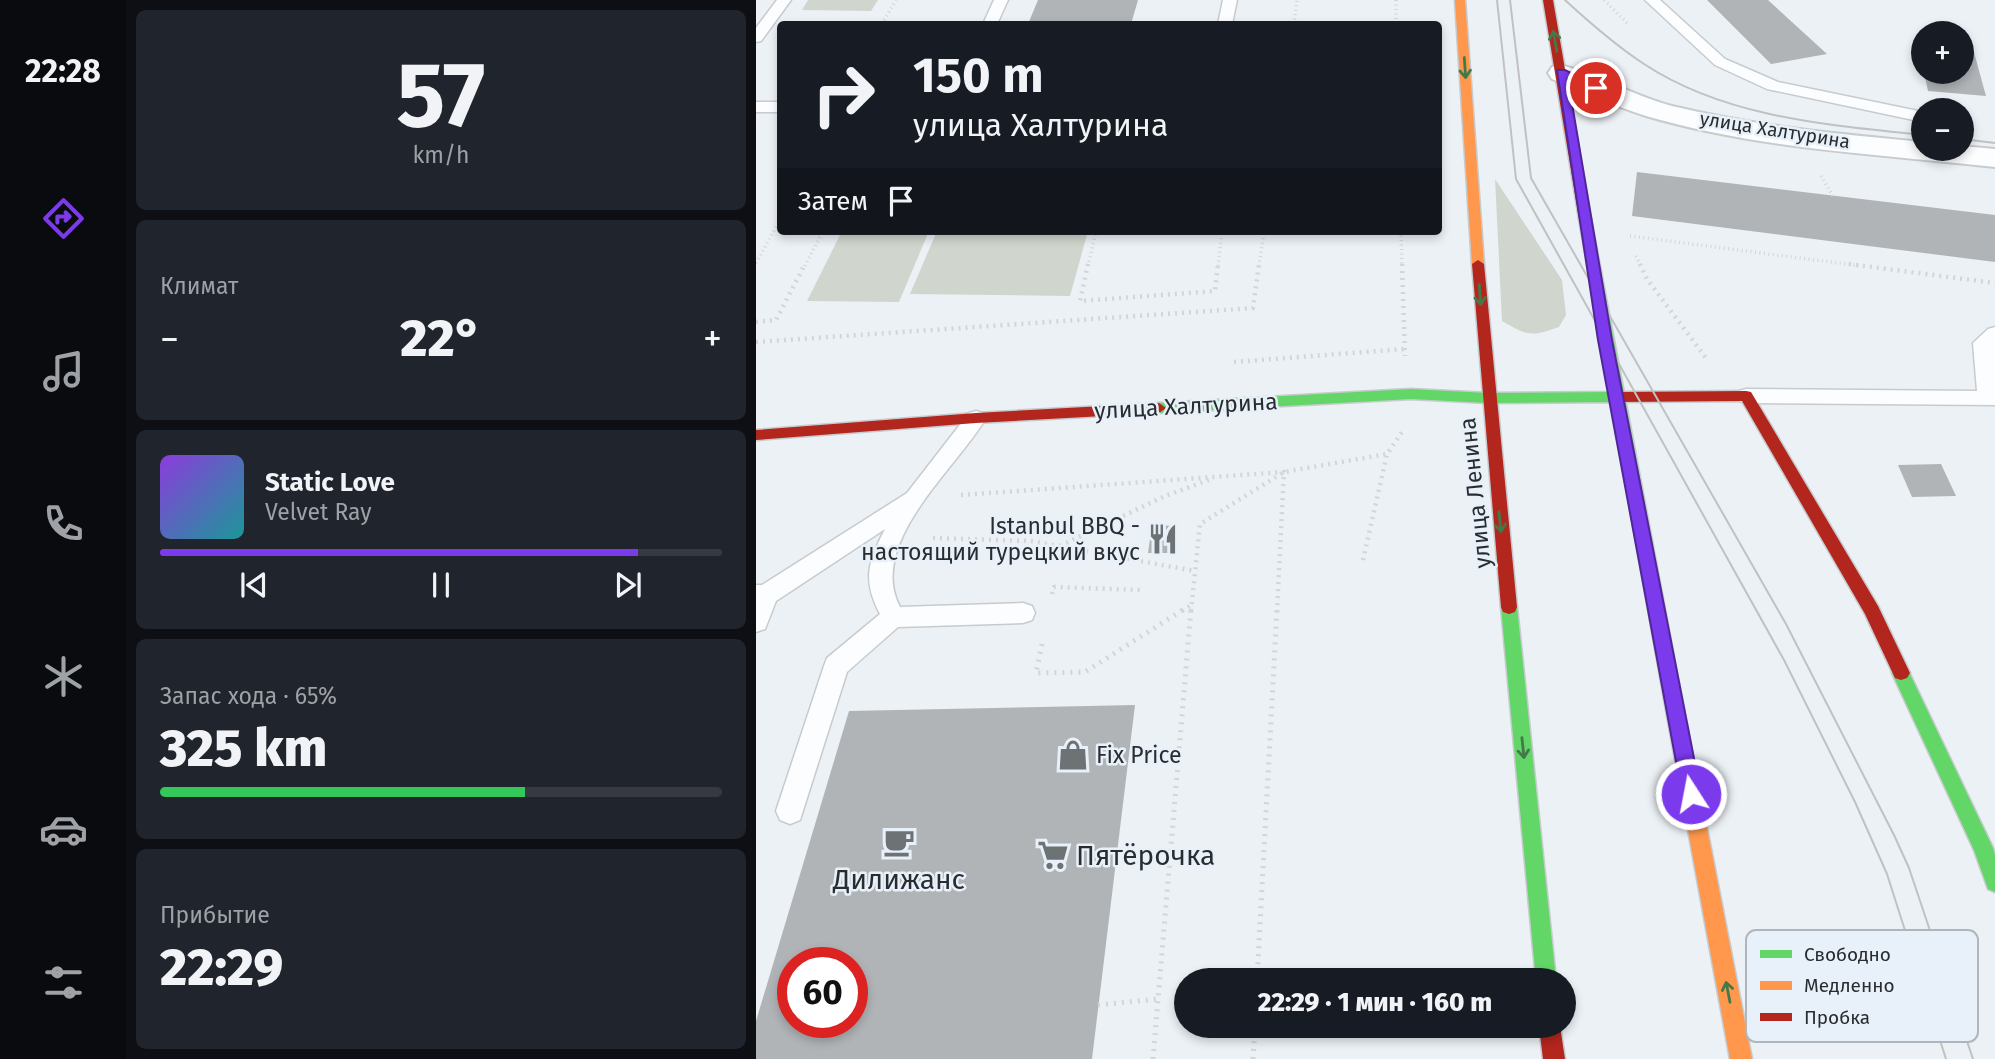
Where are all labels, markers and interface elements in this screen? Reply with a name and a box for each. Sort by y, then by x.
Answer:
map controls [1911,21,1974,161]
button: + [1911,21,1974,84]
one-way arrow [1548,30,1562,53]
text: 57 [397,41,485,150]
text: 150 m [913,46,1044,105]
icon: right [798,49,889,140]
text: 22:28 [25,52,101,90]
one-way arrow [1459,56,1472,79]
pin [1566,58,1626,118]
icon: arrive [1577,69,1615,107]
button: − [1911,98,1974,161]
text: улица Халтурина [913,106,1168,144]
street label: улица Халтурина [1698,107,1852,153]
text: km/h [413,141,469,169]
icon: arrive [882,182,920,220]
text: Затем [798,186,868,217]
icon: directions [39,194,88,243]
text: Климат [160,272,238,300]
one-way arrow [1474,283,1487,306]
text: 22° [400,307,482,370]
text: − [160,316,179,362]
text: + [703,316,722,362]
icon: music [39,347,88,396]
street label: улица Халтурина [1094,387,1278,425]
street label: улица Ленина [1453,416,1497,570]
text: Static Love [265,467,395,498]
text: Velvet Ray [265,498,372,526]
icon: phone [39,499,88,548]
one-way arrow [1494,510,1507,532]
place label: Istanbul BBQ - настоящий турецкий вкус [861,512,1140,566]
restaurant icon: Istanbul BBQ - настоящий турецкий вкус [1146,522,1180,556]
icon: previous [235,566,273,604]
icon: pause [422,566,460,604]
icon: next [609,566,647,604]
icon: climate [39,652,88,701]
text: Запас хода · 65% [160,682,337,710]
text: 325 km [160,717,327,780]
one-way arrow [1517,736,1530,759]
shop icon: Fix Price [1056,738,1090,772]
place label: Fix Price [1096,741,1182,769]
position arrow [1654,757,1728,831]
icon: car [39,805,88,854]
cafe icon: Дилижанс [882,825,916,859]
supermarket icon: Пятёрочка [1036,838,1070,872]
place label: Пятёрочка [1076,839,1215,872]
place label: Дилижанс [832,863,965,896]
text: Прибытие [160,901,270,929]
legend [1746,930,1978,1042]
text: 22:29 [160,936,283,999]
text: Свободно [1804,943,1891,966]
speed limit sign: 60 [777,947,868,1038]
icon: filters [39,958,88,1007]
text: Медленно [1804,974,1895,997]
one-way arrow [1721,981,1735,1004]
text: 22:29 · 1 мин · 160 m [1258,987,1492,1018]
text: Пробка [1804,1006,1870,1029]

